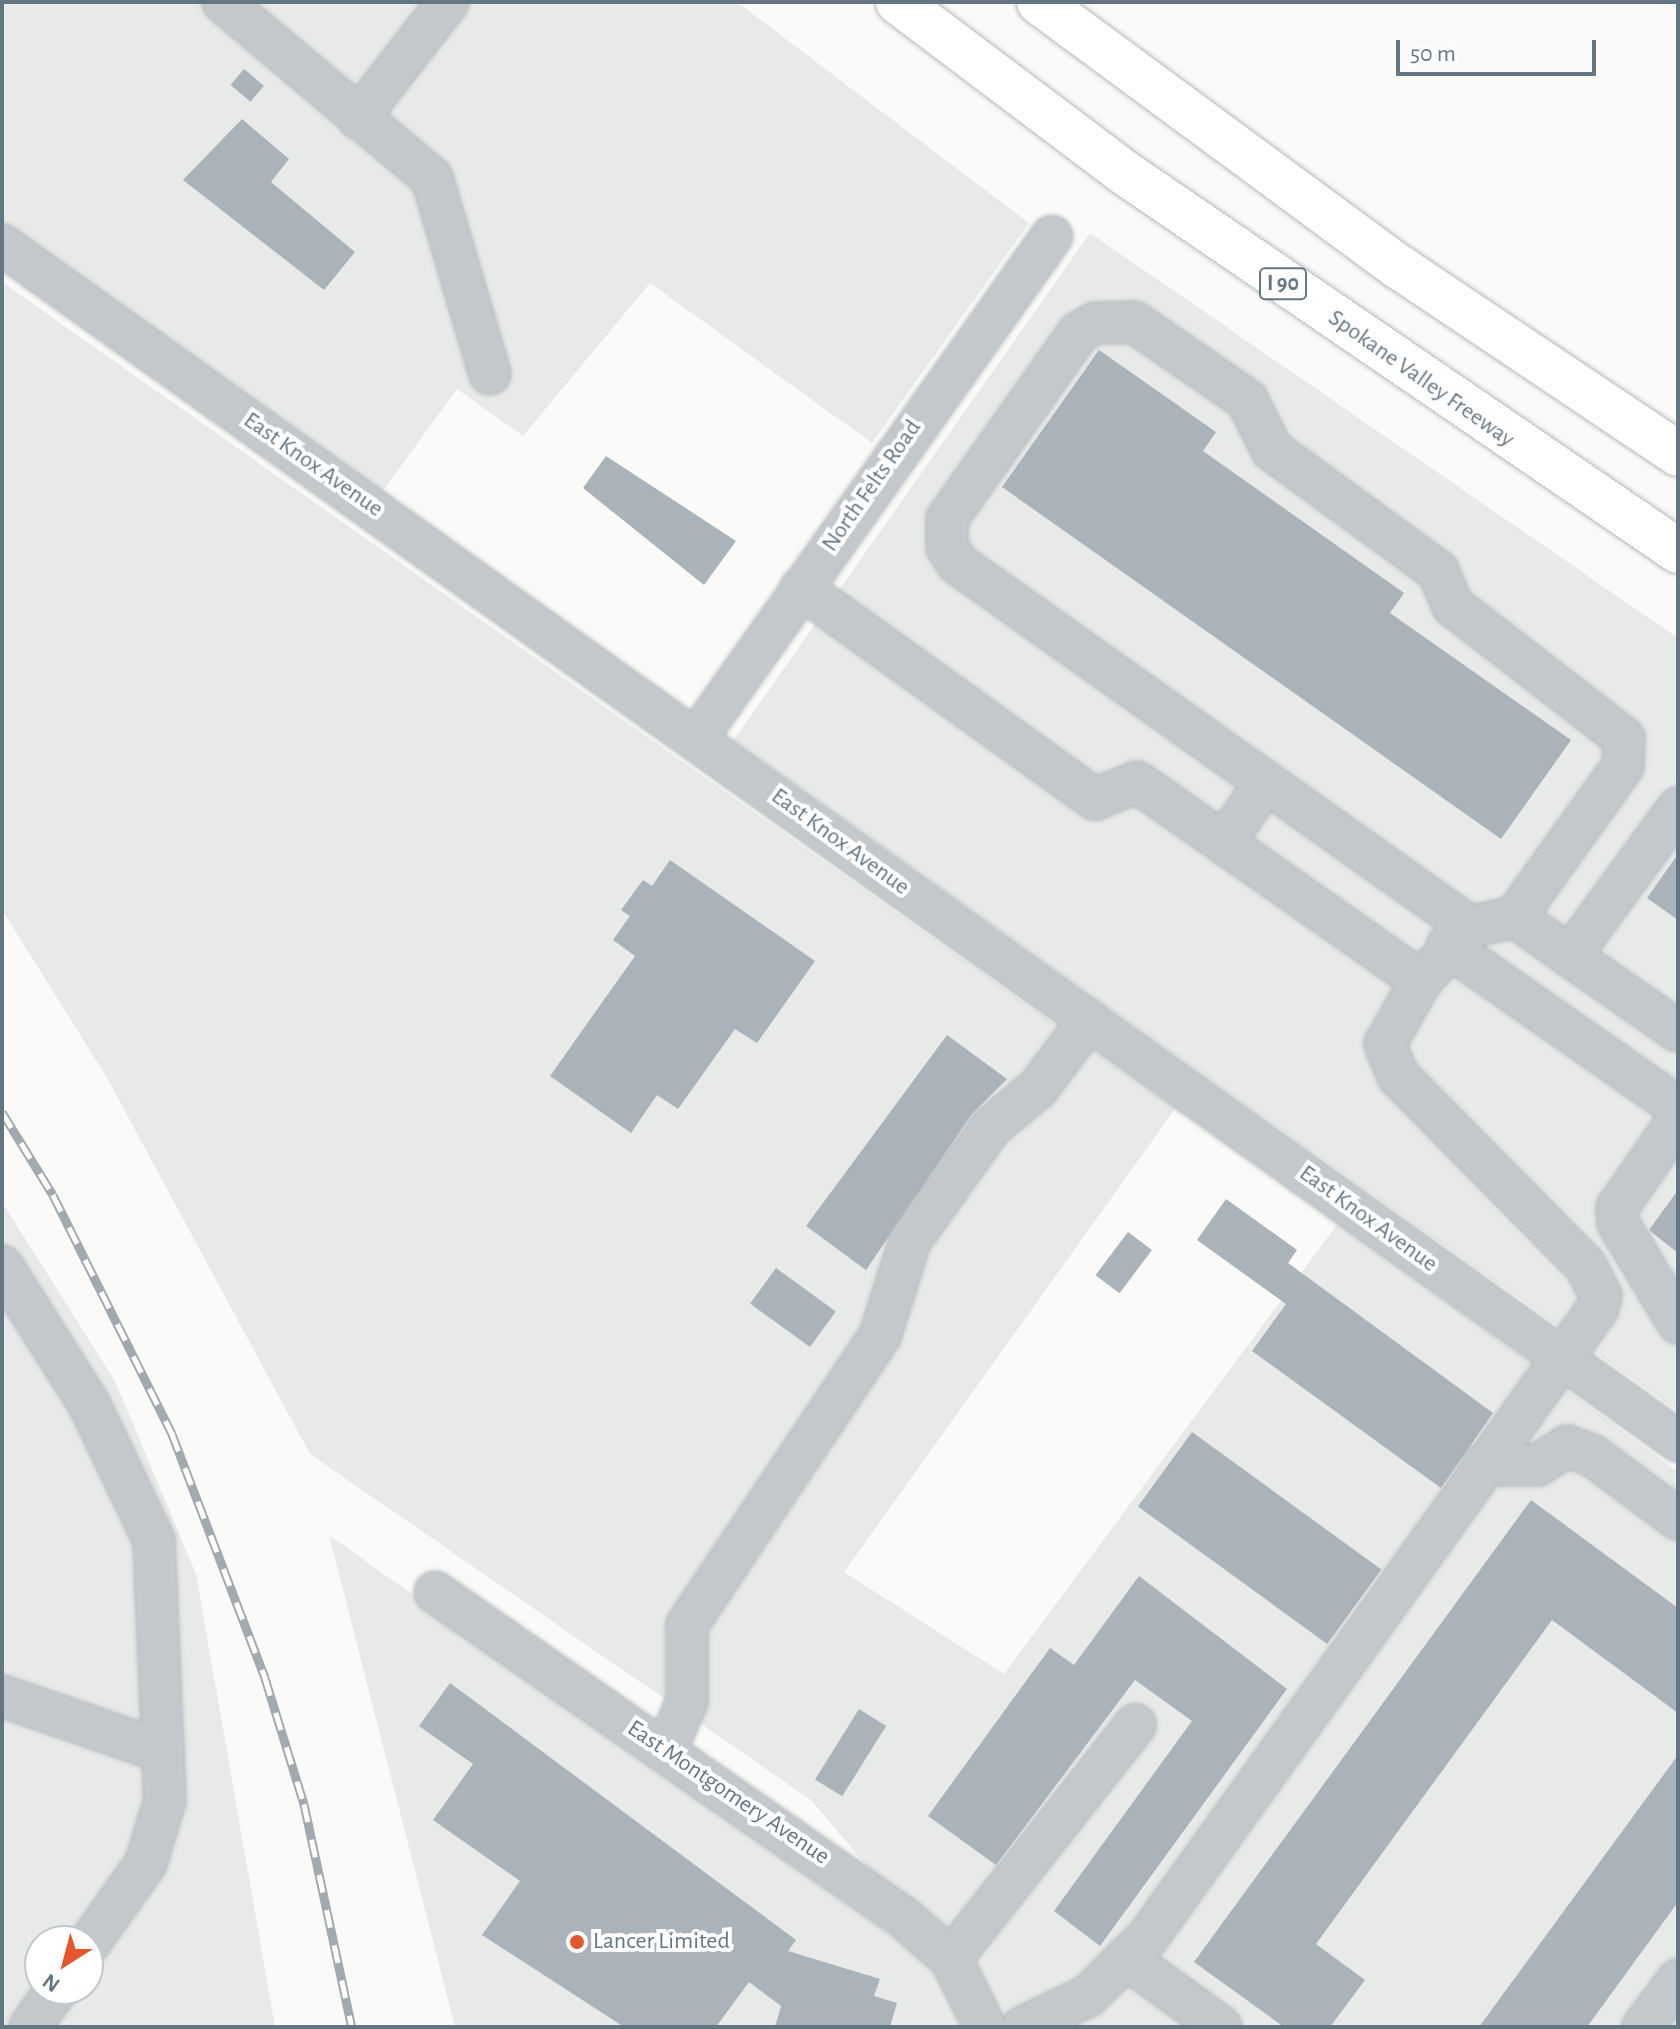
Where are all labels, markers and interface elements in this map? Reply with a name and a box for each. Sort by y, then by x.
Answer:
scale bar [1400,24,1600,74]
text: 50 m [1410,42,1456,66]
road number: I 90 [1259,266,1307,302]
street label: Spokane Valley Freeway [1322,304,1520,454]
street label: East Knox Avenue [238,406,388,524]
street label: North Felts Road [816,415,928,557]
street label: East Knox Avenue [765,782,915,902]
street label: East Knox Avenue [1293,1159,1443,1279]
street label: East Montgomery Avenue [621,1715,835,1871]
north arrow [24,1925,104,2005]
place label: Lancer Limited [593,1928,730,1956]
marker: Lancer Limited [568,1933,586,1951]
text: N [38,1969,64,1996]

